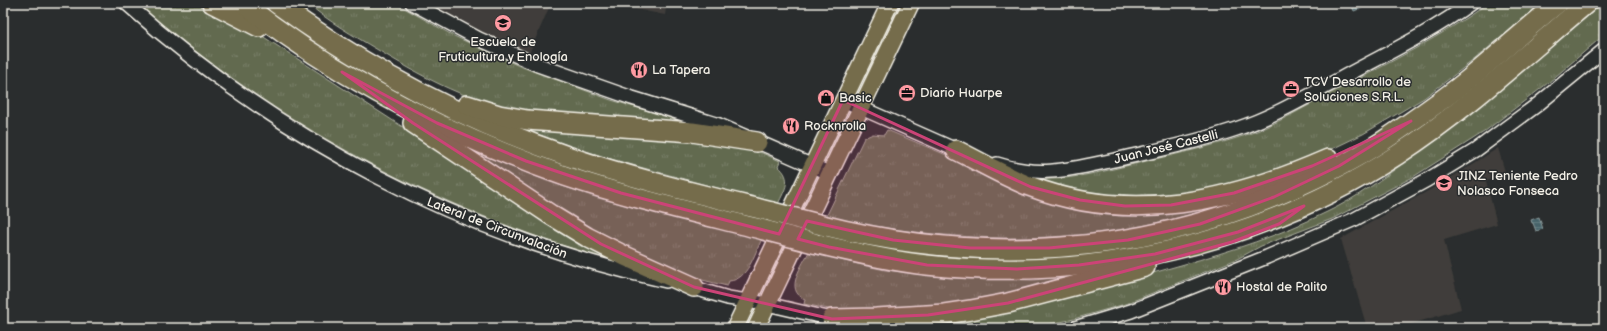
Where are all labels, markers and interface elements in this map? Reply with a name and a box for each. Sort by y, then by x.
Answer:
school or university icon: Escuela de Fruticultura y Enología [493,13,513,33]
place label: Escuela de Fruticultura y Enología [438,34,568,65]
restaurant icon: La Tapera [629,60,649,80]
place label: La Tapera [652,62,710,78]
place label: TCV Desarrollo de Soluciones S.R.L. [1304,74,1411,105]
office icon: TCV Desarrollo de Soluciones S.R.L. [1281,79,1301,99]
office icon: Diario Huarpe [897,83,917,103]
place label: Diario Huarpe [920,85,1003,101]
shop icon: Basic [816,88,836,108]
place label: Basic [839,90,872,106]
restaurant icon: Rocknrolla [781,116,801,136]
place label: Rocknrolla [804,118,866,134]
street label: Juan José Castelli [1112,126,1220,168]
place label: JINZ Teniente Pedro Nolasco Fonseca [1457,168,1578,199]
school or university icon: JINZ Teniente Pedro Nolasco Fonseca [1434,173,1454,193]
street label: Lateral de Circunvalación [425,194,569,262]
restaurant icon: Hostal de Palito [1213,277,1233,297]
place label: Hostal de Palito [1236,279,1327,295]

